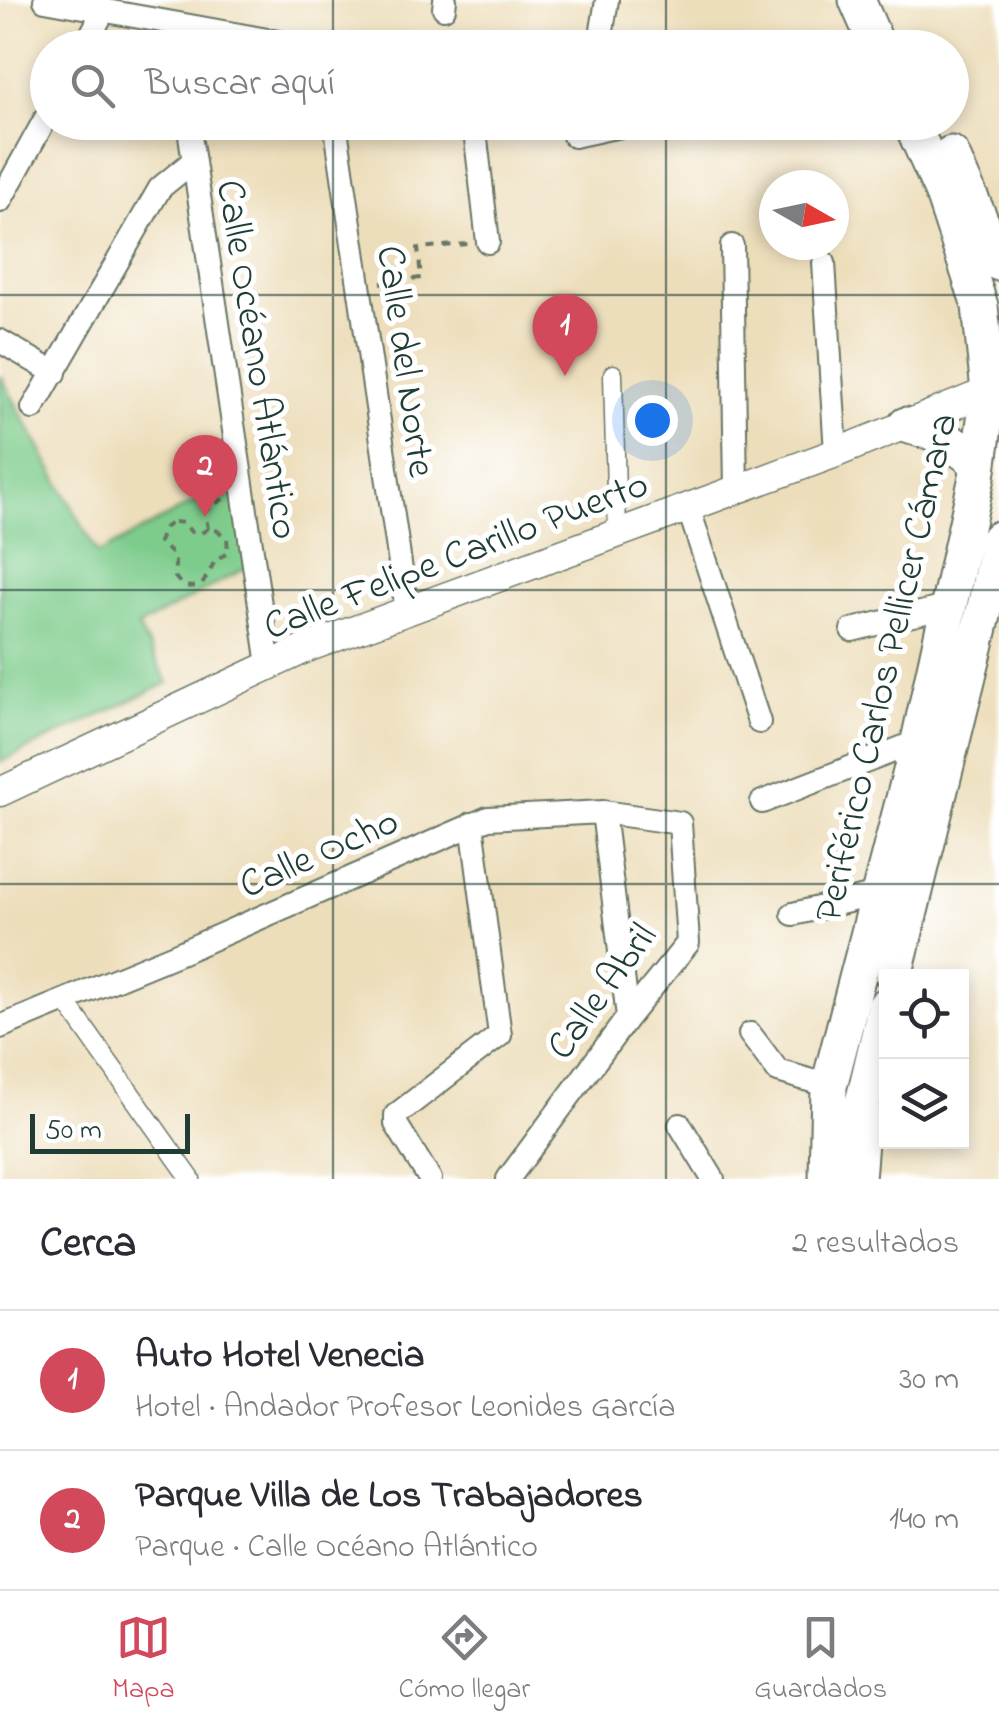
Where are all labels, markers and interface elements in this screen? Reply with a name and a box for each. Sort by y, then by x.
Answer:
search box [30,30,969,140]
text: Buscar aquí [145,57,335,113]
icon: search [65,58,120,113]
north arrow [759,170,849,260]
street label: Calle Océano Atlántico [198,176,313,544]
street label: Calle del Norte [358,242,449,481]
pin: 1 [532,294,598,376]
your location [627,395,678,446]
street label: Periférico Carlos Pellicer Cámara [801,408,976,928]
pin: 2 [172,434,238,517]
street label: Calle Felipe Carillo Puerto [256,457,658,658]
street label: Calle Ocho [231,794,409,916]
street label: Calle Abril [534,912,674,1073]
map controls [879,969,969,1149]
button: locate [879,969,969,1059]
button: layers [879,1059,969,1149]
scale bar [30,1109,190,1154]
text: 50 m [45,1111,102,1152]
text: Cerca [40,1214,136,1275]
text: 2 resultados [792,1221,959,1268]
text: Auto Hotel Venecia [135,1329,424,1385]
text: 1 [67,1357,78,1404]
text: 30 m [899,1357,959,1404]
text: Hotel · Andador Profesor Leonides García [135,1385,675,1432]
text: Parque Villa de Los Trabajadores [135,1469,643,1525]
text: 2 [65,1497,80,1544]
text: 140 m [889,1497,959,1544]
text: Parque · Calle Océano Atlántico [135,1525,538,1572]
tab: Mapa [112,1610,175,1711]
tab: Cómo llegar [399,1610,530,1711]
tab: Guardados [754,1610,887,1711]

